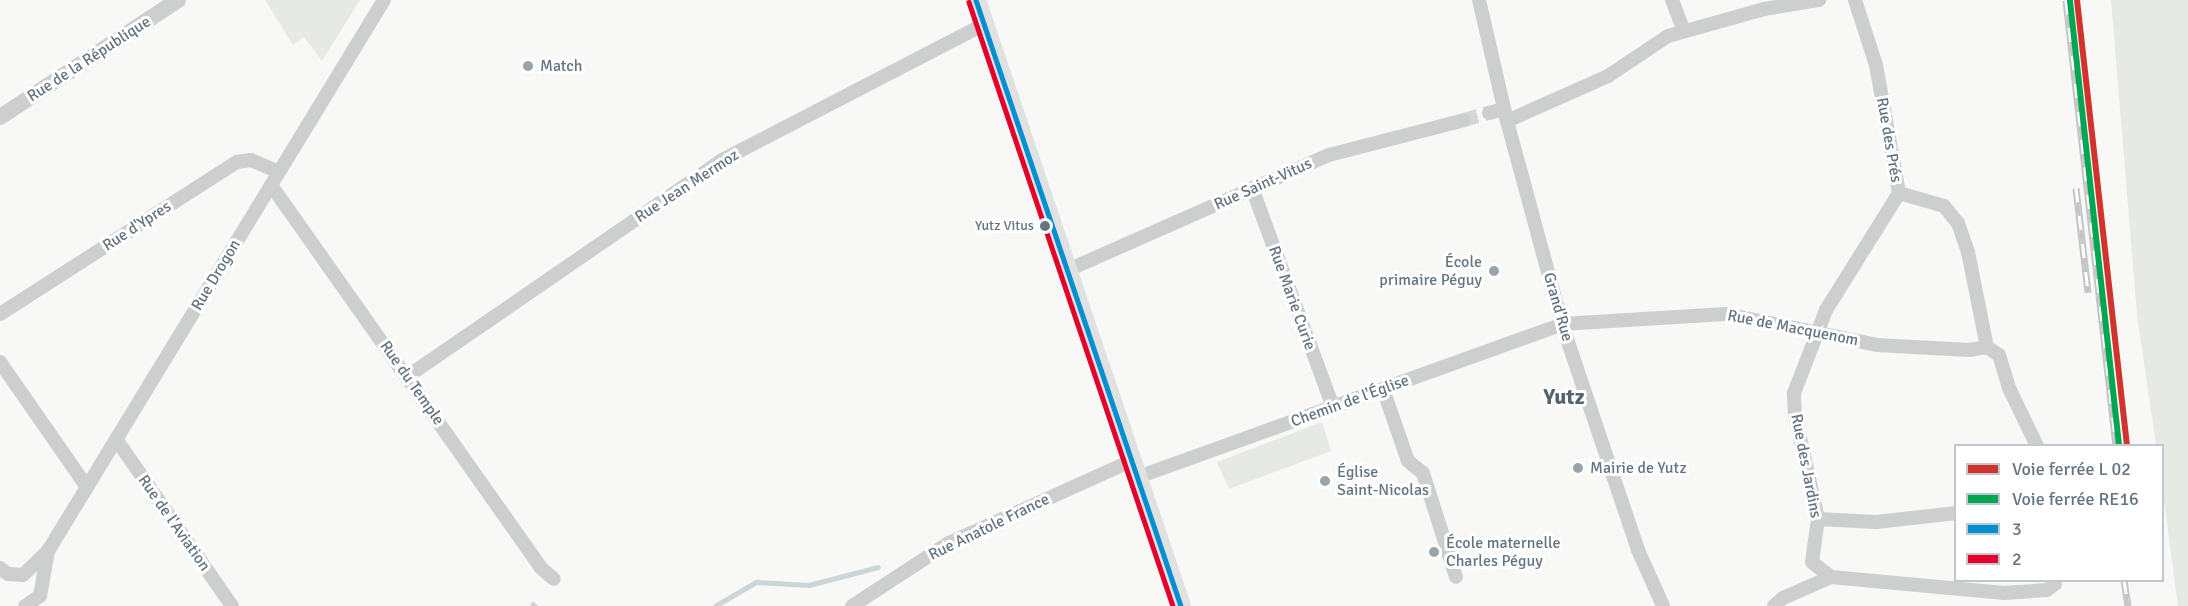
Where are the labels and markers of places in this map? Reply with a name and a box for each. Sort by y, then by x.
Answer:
place label: Match [540,56,583,76]
marker: Match [521,59,535,73]
place label: Yutz Vitus [975,218,1034,234]
marker: Yutz Vitus [1039,220,1051,232]
place label: École primaire Péguy [1379,252,1482,290]
marker: École primaire Péguy [1487,264,1501,278]
place label: Mairie de Yutz [1590,458,1687,478]
marker: Mairie de Yutz [1571,461,1585,475]
place label: Église Saint-Nicolas [1337,462,1429,500]
marker: Église Saint-Nicolas [1318,474,1332,488]
place label: École maternelle Charles Péguy [1446,533,1561,571]
marker: École maternelle Charles Péguy [1427,545,1441,559]

